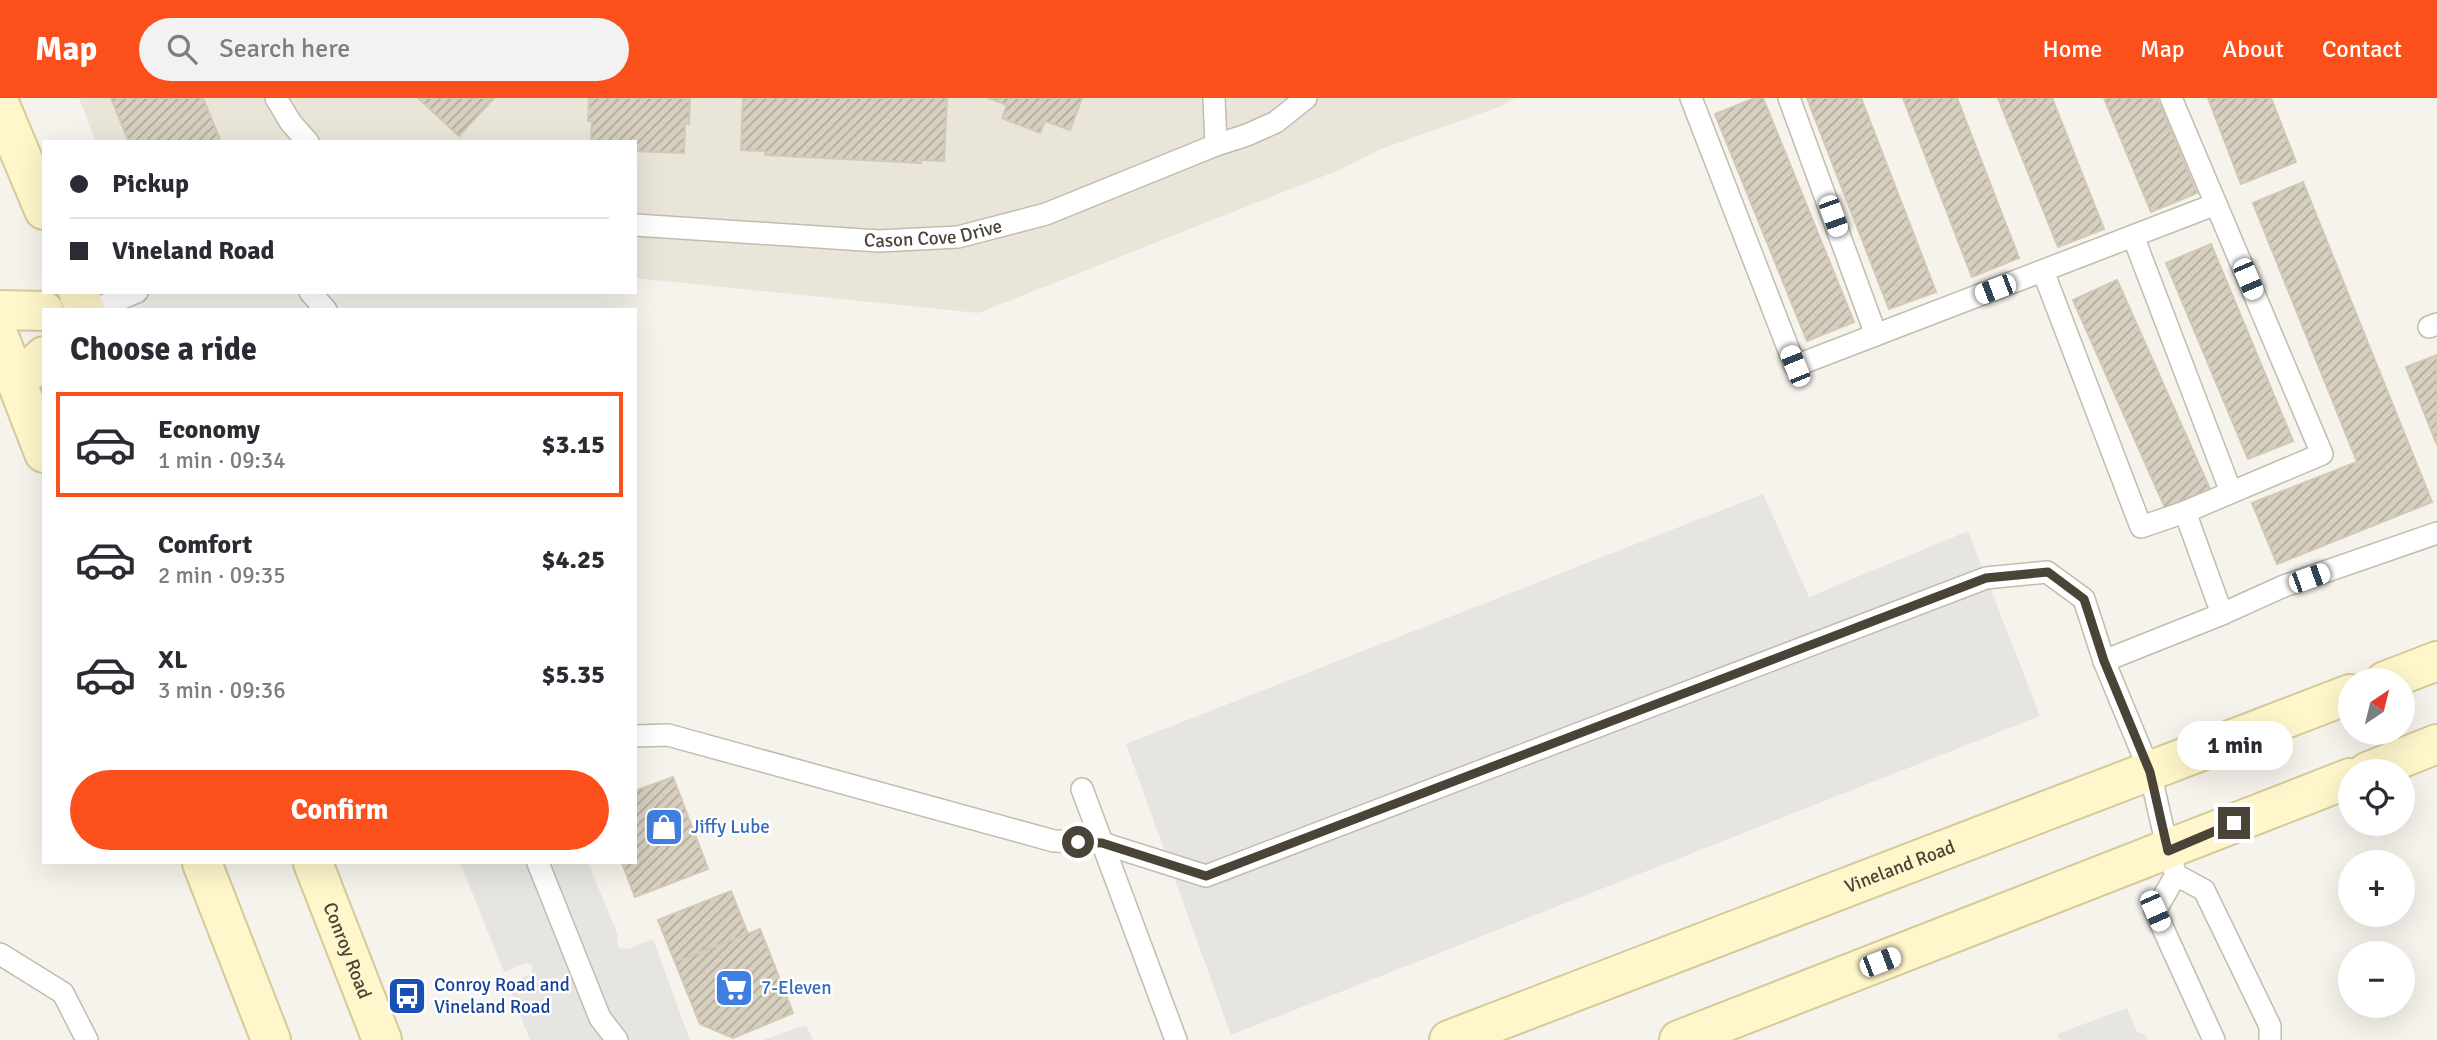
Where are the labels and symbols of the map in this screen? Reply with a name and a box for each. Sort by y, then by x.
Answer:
car [1816,193,1851,239]
street label: Cason Cove Drive [863,214,1005,253]
car [2231,256,2266,302]
car [1972,272,2019,306]
car [1778,343,1813,389]
car [2286,561,2333,595]
north arrow [2338,668,2415,746]
callout: 1 min [2176,722,2292,770]
shop icon: Jiffy Lube [643,806,685,848]
route end [2218,807,2250,839]
place label: Jiffy Lube [691,815,770,839]
route start [1062,826,1094,858]
street label: Vineland Road [1841,835,1959,899]
car [2137,888,2174,934]
street label: Conroy Road [318,899,377,1002]
car [1857,945,1904,979]
supermarket icon: 7-Eleven [713,967,755,1009]
place label: Conroy Road and Vineland Road [434,973,570,1019]
bus stop icon: Conroy Road and Vineland Road [386,975,428,1017]
place label: 7-Eleven [761,976,832,1000]

